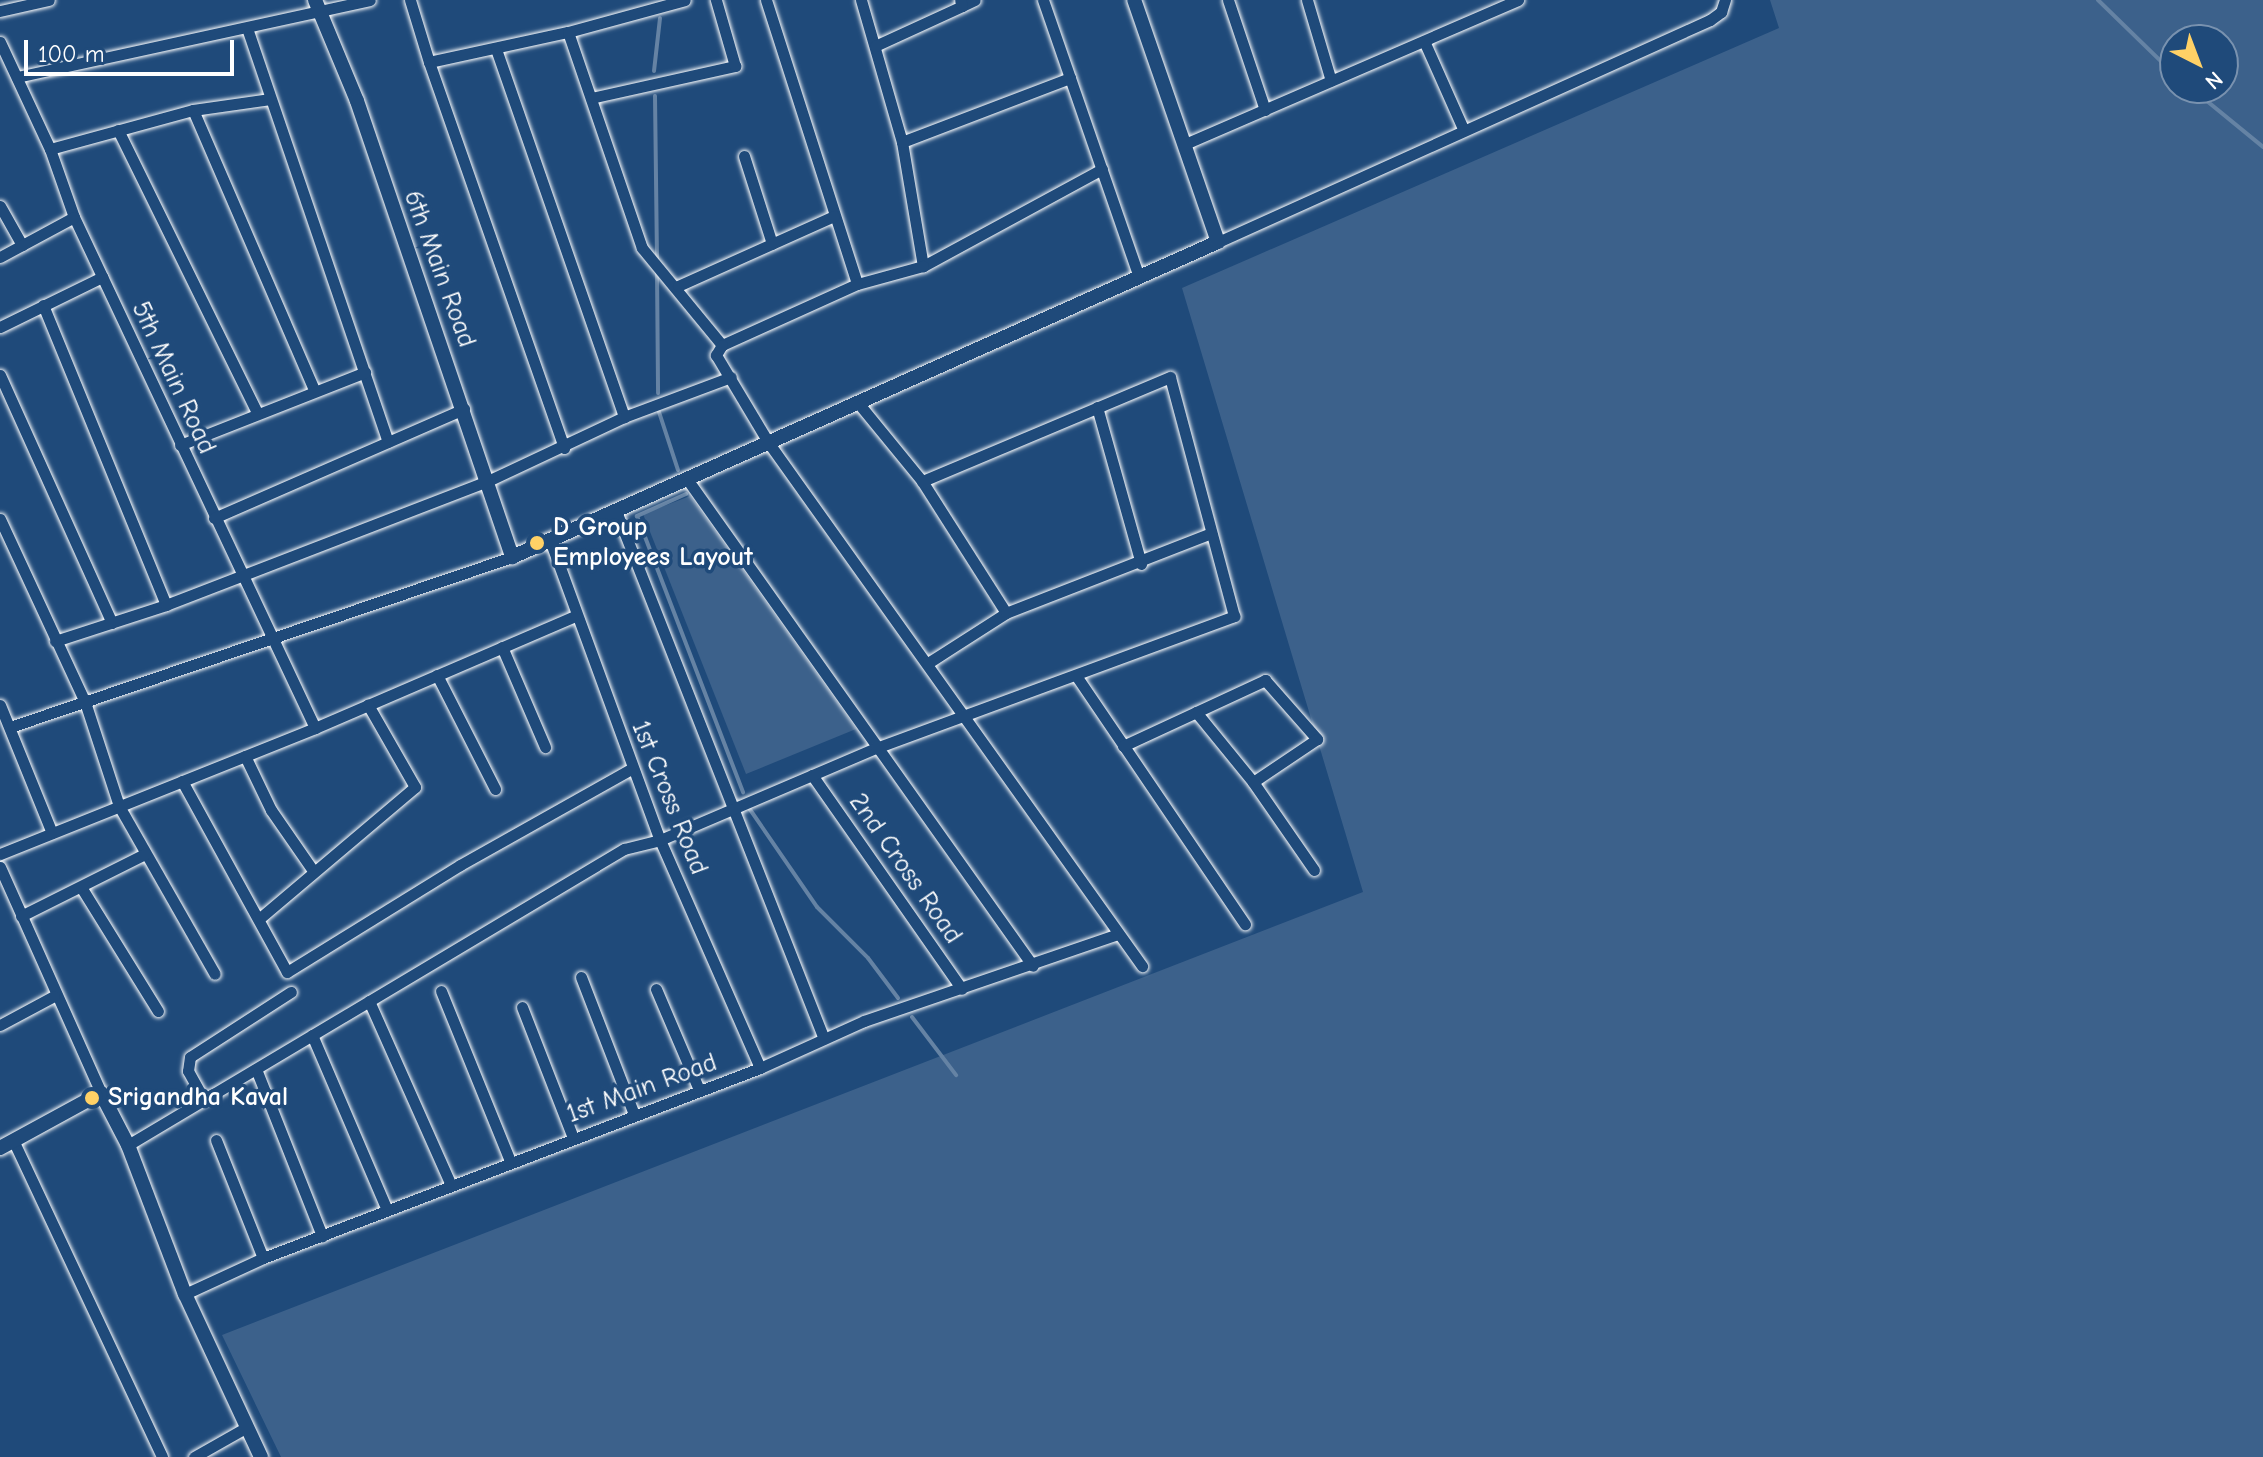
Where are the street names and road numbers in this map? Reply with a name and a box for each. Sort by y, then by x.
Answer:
street label: 6th Main Road [396,186,482,352]
street label: 5th Main Road [124,297,222,459]
street label: 1st Cross Road [624,717,714,879]
street label: 2nd Cross Road [842,788,968,950]
street label: 1st Main Road [563,1047,721,1131]

